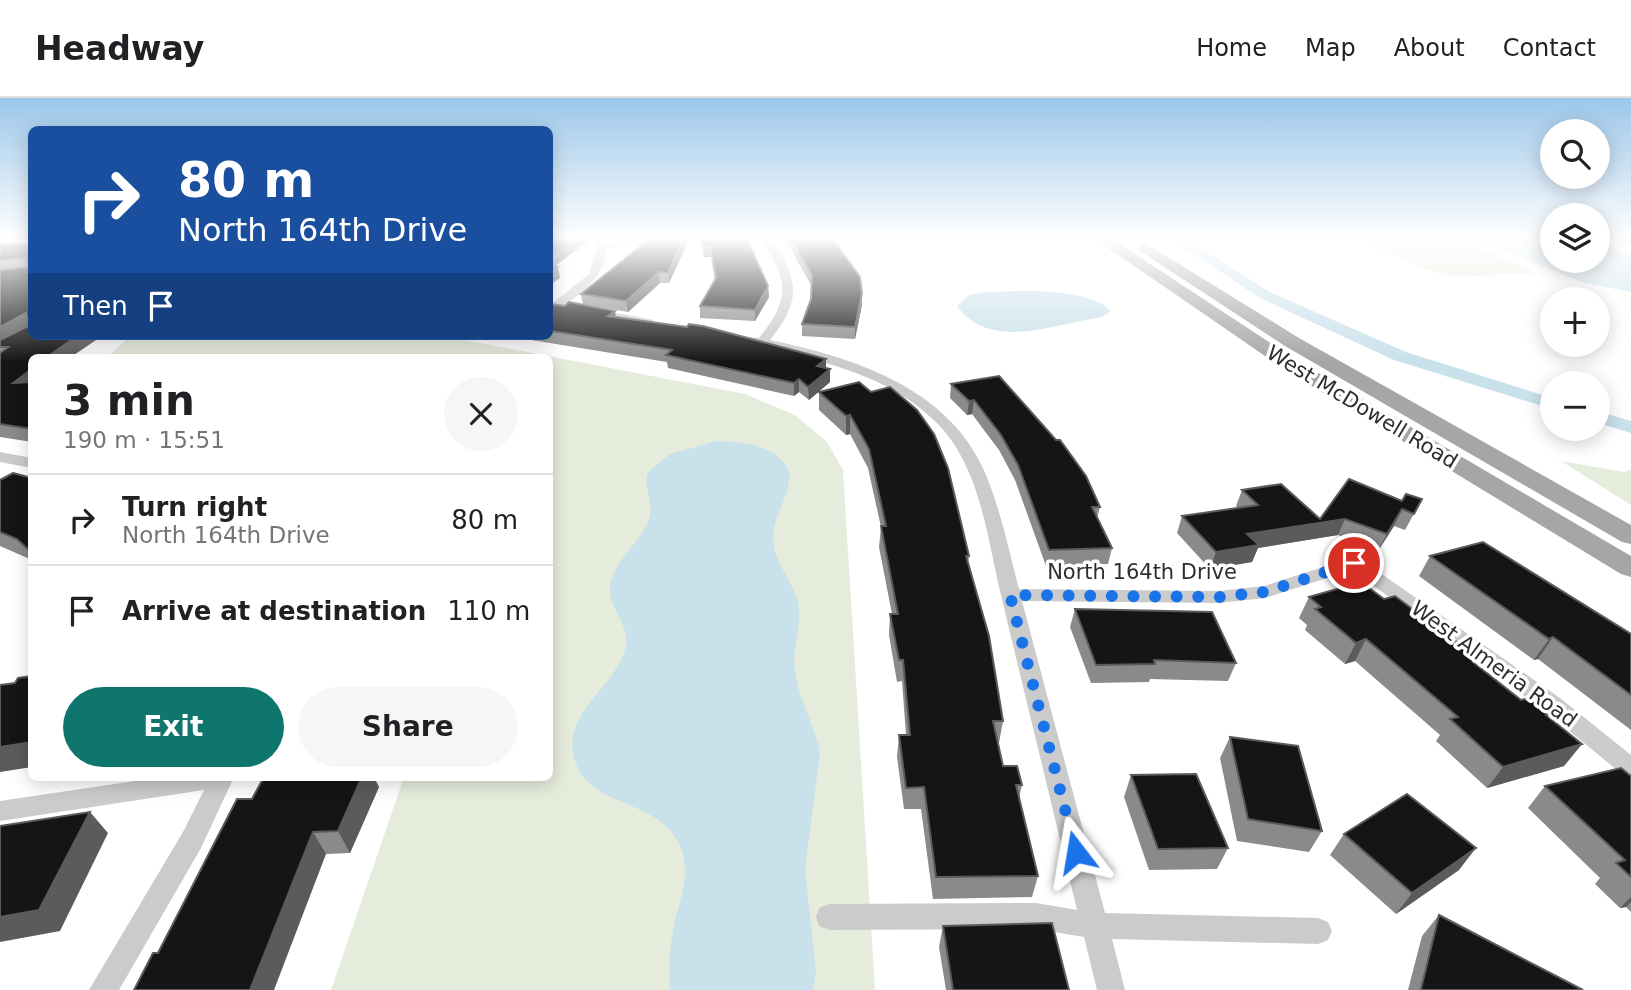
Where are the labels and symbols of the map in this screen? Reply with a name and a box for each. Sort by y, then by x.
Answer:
street label: West McDowell Road [1262,341,1462,473]
pin [1324,533,1384,593]
street label: North 164th Drive [1047,560,1237,584]
street label: West Almeria Road [1407,596,1581,732]
position arrow [1039,815,1113,889]

